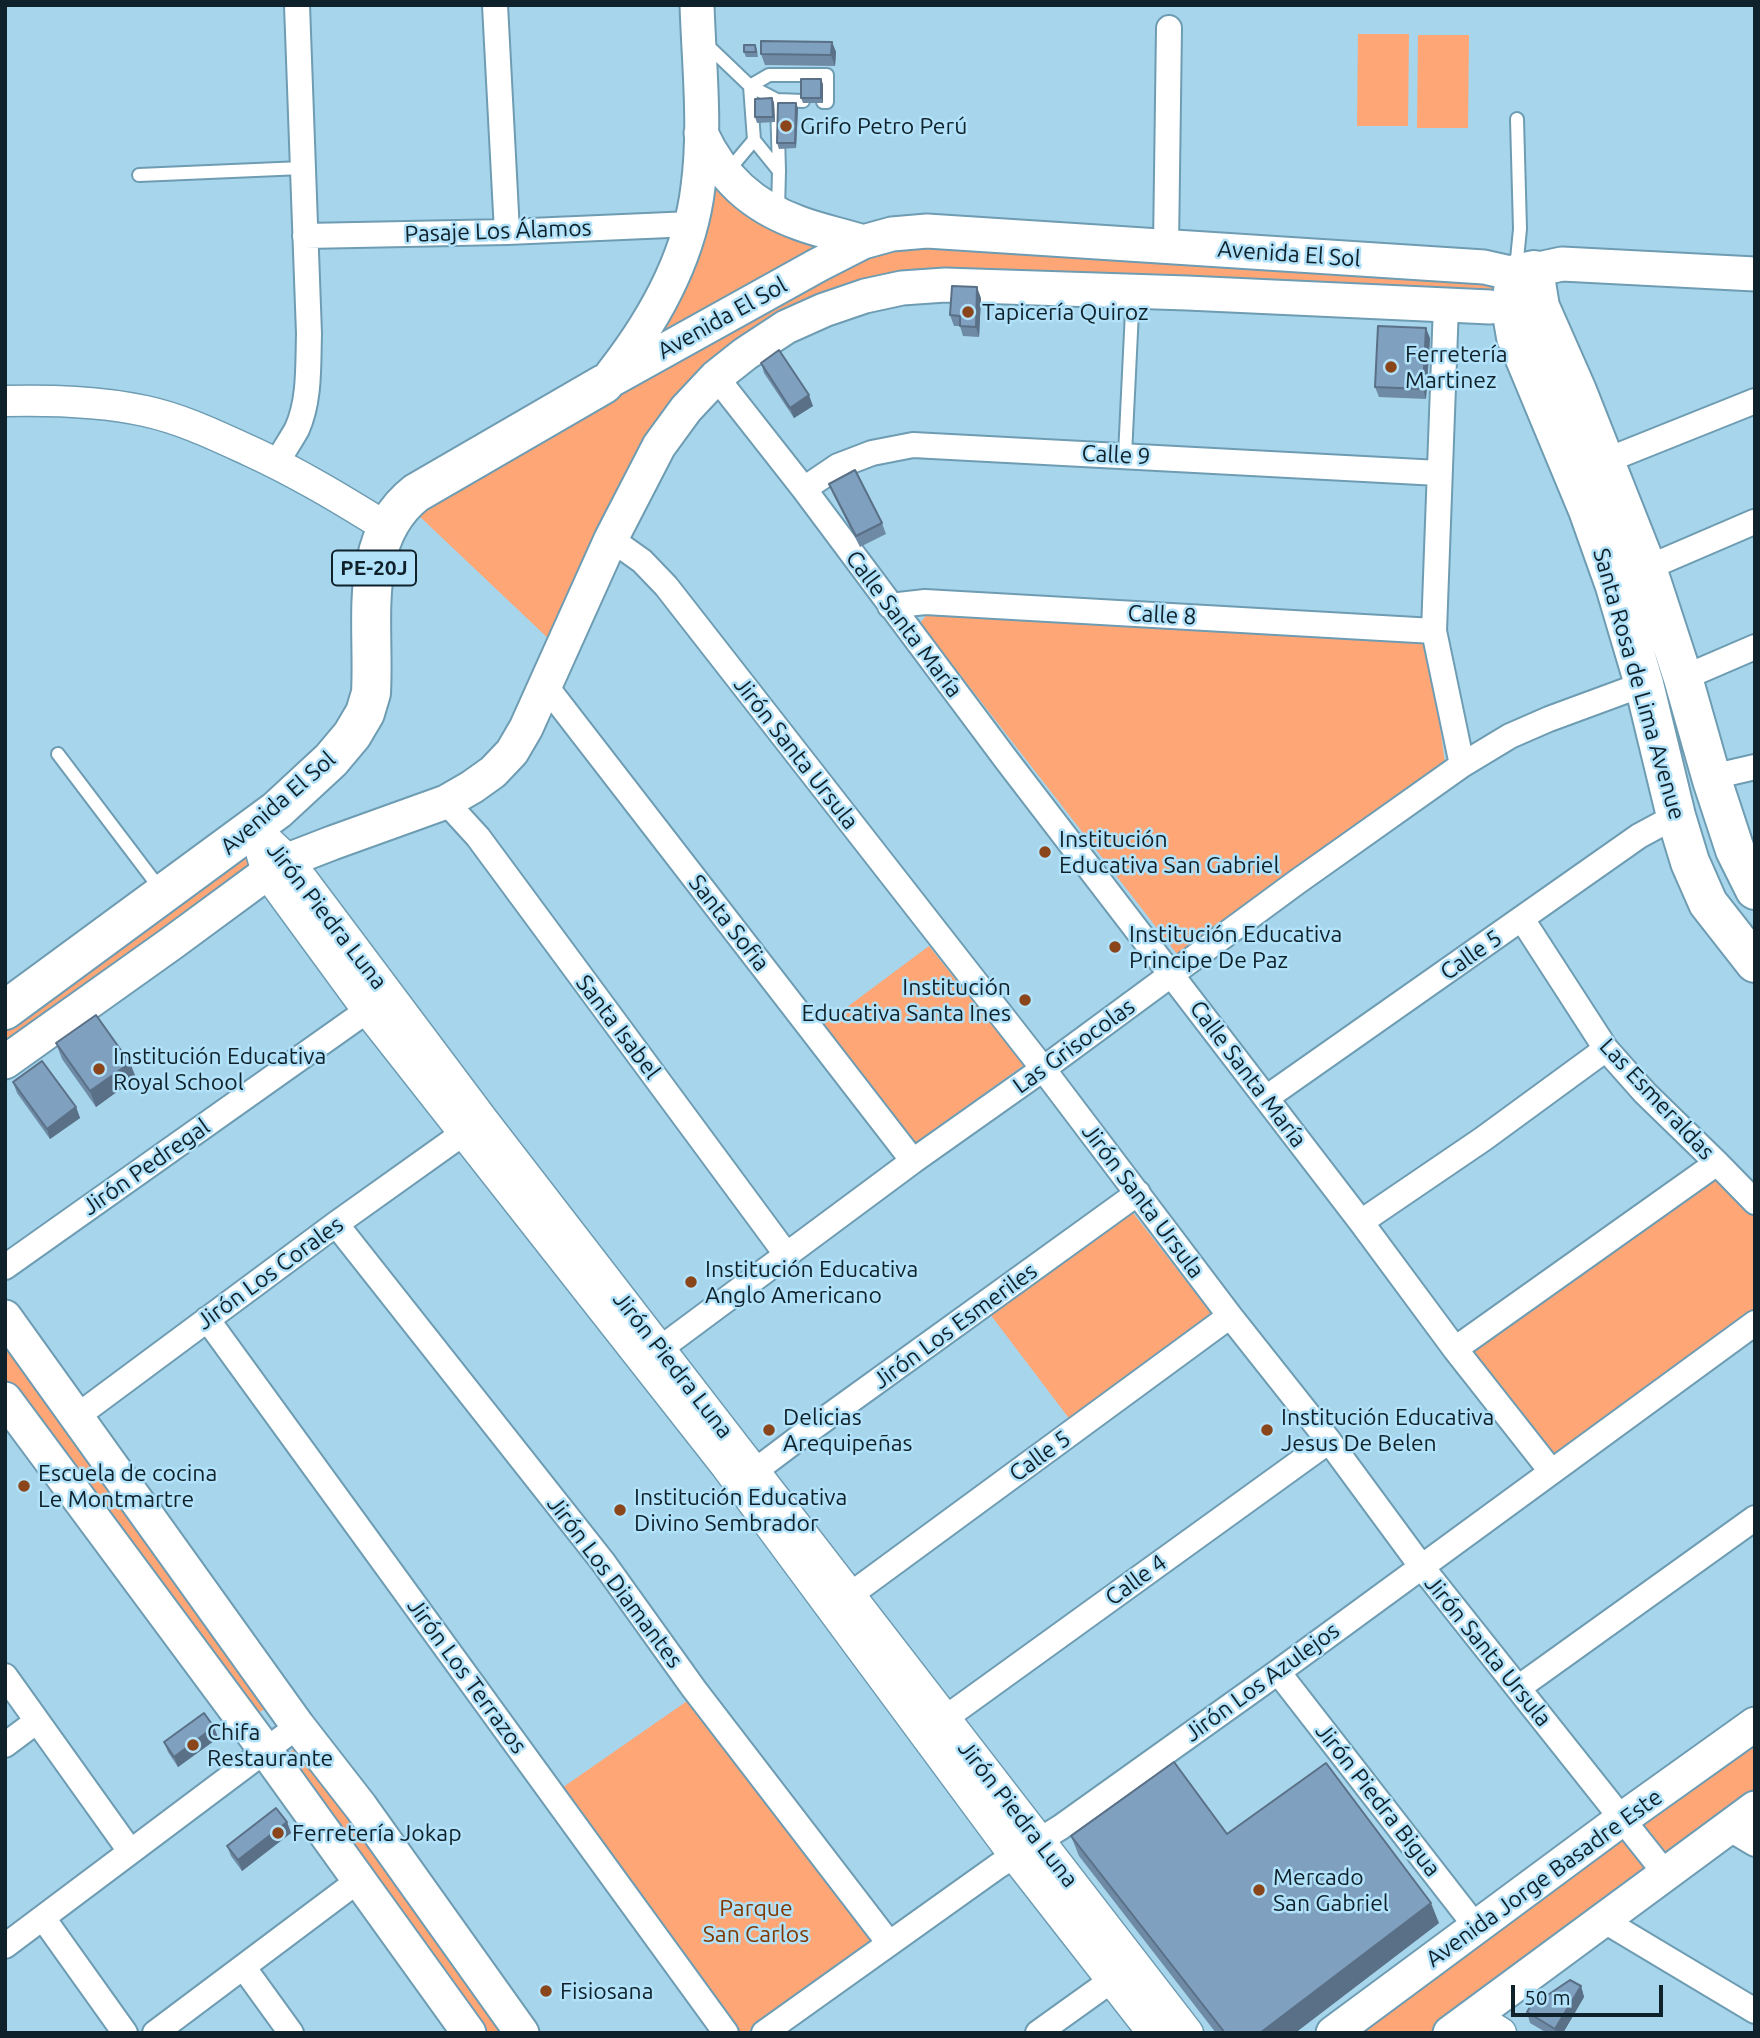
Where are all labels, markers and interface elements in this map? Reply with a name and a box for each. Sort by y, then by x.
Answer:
place label: Grifo Petro Perú [800,112,967,140]
marker: Grifo Petro Perú [778,118,794,134]
street label: Pasaje Los Álamos [404,214,592,248]
street label: Avenida El Sol [1216,235,1362,273]
street label: Avenida El Sol [653,271,791,365]
place label: Tapicería Quiroz [982,298,1149,326]
marker: Tapicería Quiroz [960,304,976,320]
place label: Ferretería Martinez [1405,340,1508,394]
marker: Ferretería Martinez [1383,359,1399,375]
street label: Calle 9 [1081,439,1151,471]
street label: Calle Santa María [840,545,968,703]
street label: Santa Rosa de Lima Avenue [1587,545,1691,823]
road number: PE-20J [332,550,416,586]
street label: Calle 8 [1127,599,1197,631]
street label: Jirón Santa Ursula [728,671,864,835]
street label: Avenida El Sol [215,746,341,860]
place label: Institución Educativa San Gabriel [1059,825,1279,879]
street label: Jirón Piedra Luna [261,837,393,995]
marker: Institución Educativa San Gabriel [1037,844,1053,860]
street label: Santa Sofia [683,869,775,977]
place label: Institución Educativa Principe De Paz [1129,920,1342,974]
street label: Calle 5 [1435,924,1507,986]
marker: Institución Educativa Principe De Paz [1107,939,1123,955]
street label: Santa Isabel [570,970,666,1084]
place label: Institución Educativa Santa Ines [802,973,1011,1027]
marker: Institución Educativa Santa Ines [1017,992,1033,1008]
street label: Las Grisocolas [1008,993,1140,1099]
street label: Calle Santa María [1184,995,1312,1153]
street label: Las Esmeraldas [1594,1033,1720,1165]
place label: Institución Educativa Royal School [113,1042,326,1096]
marker: Institución Educativa Royal School [91,1061,107,1077]
street label: Jirón Pedregal [77,1113,215,1221]
street label: Jirón Santa Ursula [1076,1118,1210,1284]
street label: Jirón Los Corales [191,1211,349,1335]
place label: Institución Educativa Anglo Americano [705,1255,918,1309]
street label: Jirón Los Esmeriles [867,1257,1043,1395]
marker: Institución Educativa Anglo Americano [683,1274,699,1290]
street label: Jirón Piedra Luna [607,1286,739,1444]
place label: Delicias Arequipeñas [783,1403,913,1457]
place label: Institución Educativa Jesus De Belen [1281,1403,1494,1457]
marker: Delicias Arequipeñas [761,1422,777,1438]
marker: Institución Educativa Jesus De Belen [1259,1422,1275,1438]
street label: Calle 5 [1004,1425,1076,1487]
place label: Escuela de cocina Le Montmartre [38,1459,217,1513]
marker: Escuela de cocina Le Montmartre [16,1478,32,1494]
place label: Institución Educativa Divino Sembrador [634,1483,847,1537]
street label: Jirón Los Diamantes [541,1491,689,1673]
marker: Institución Educativa Divino Sembrador [612,1502,628,1518]
street label: Calle 4 [1100,1549,1172,1611]
street label: Jirón Santa Ursula [1419,1570,1557,1732]
street label: Jirón Los Terrazos [401,1593,533,1759]
street label: Jirón Los Azulejos [1179,1617,1345,1747]
place label: Chifa Restaurante [207,1718,333,1772]
street label: Jirón Piedra Bigua [1310,1718,1446,1882]
street label: Jirón Piedra Luna [952,1735,1084,1893]
marker: Chifa Restaurante [185,1737,201,1753]
street label: Avenida Jorge Basadre Este [1420,1783,1668,1973]
place label: Ferretería Jokap [292,1819,462,1847]
marker: Ferretería Jokap [270,1825,286,1841]
place label: Mercado San Gabriel [1273,1863,1389,1917]
marker: Mercado San Gabriel [1251,1882,1267,1898]
park label: Parque San Carlos [703,1894,809,1948]
scale bar [1515,1972,1667,2016]
place label: Fisiosana [560,1977,653,2005]
marker: Fisiosana [538,1983,554,1999]
text: 50 m [1524,1985,1571,2009]

